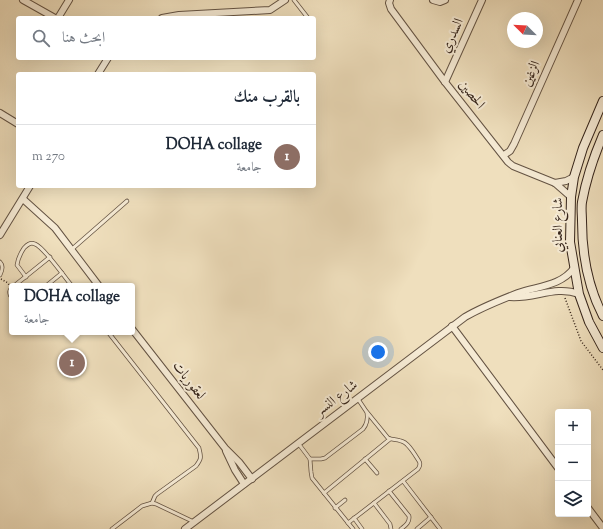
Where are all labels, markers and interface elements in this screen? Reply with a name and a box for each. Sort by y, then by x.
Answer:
north arrow [507,12,543,48]
street label: السدري [436,15,470,57]
search box [16,16,316,60]
icon: search [30,27,52,49]
text: ابحث هنا [62,28,105,49]
street label: الزغين [518,58,546,90]
street label: الحصين [453,76,489,114]
text: بالقرب منك [234,86,300,110]
text: DOHA collage [166,135,262,156]
text: 270 m [32,148,65,166]
text: 1 [285,148,289,166]
text: جامعة [236,159,262,177]
street label: شارع العنابي [549,198,569,252]
popup [9,283,135,335]
text: DOHA collage [24,287,120,308]
text: جامعة [24,311,50,329]
your location [368,342,388,362]
pin: 1 [59,348,85,378]
street label: لعقوريات [167,358,209,404]
street label: شارع النسر [310,376,363,423]
map controls [555,409,591,517]
button: + [555,409,591,445]
button: − [555,445,591,481]
button: layers [555,481,591,517]

